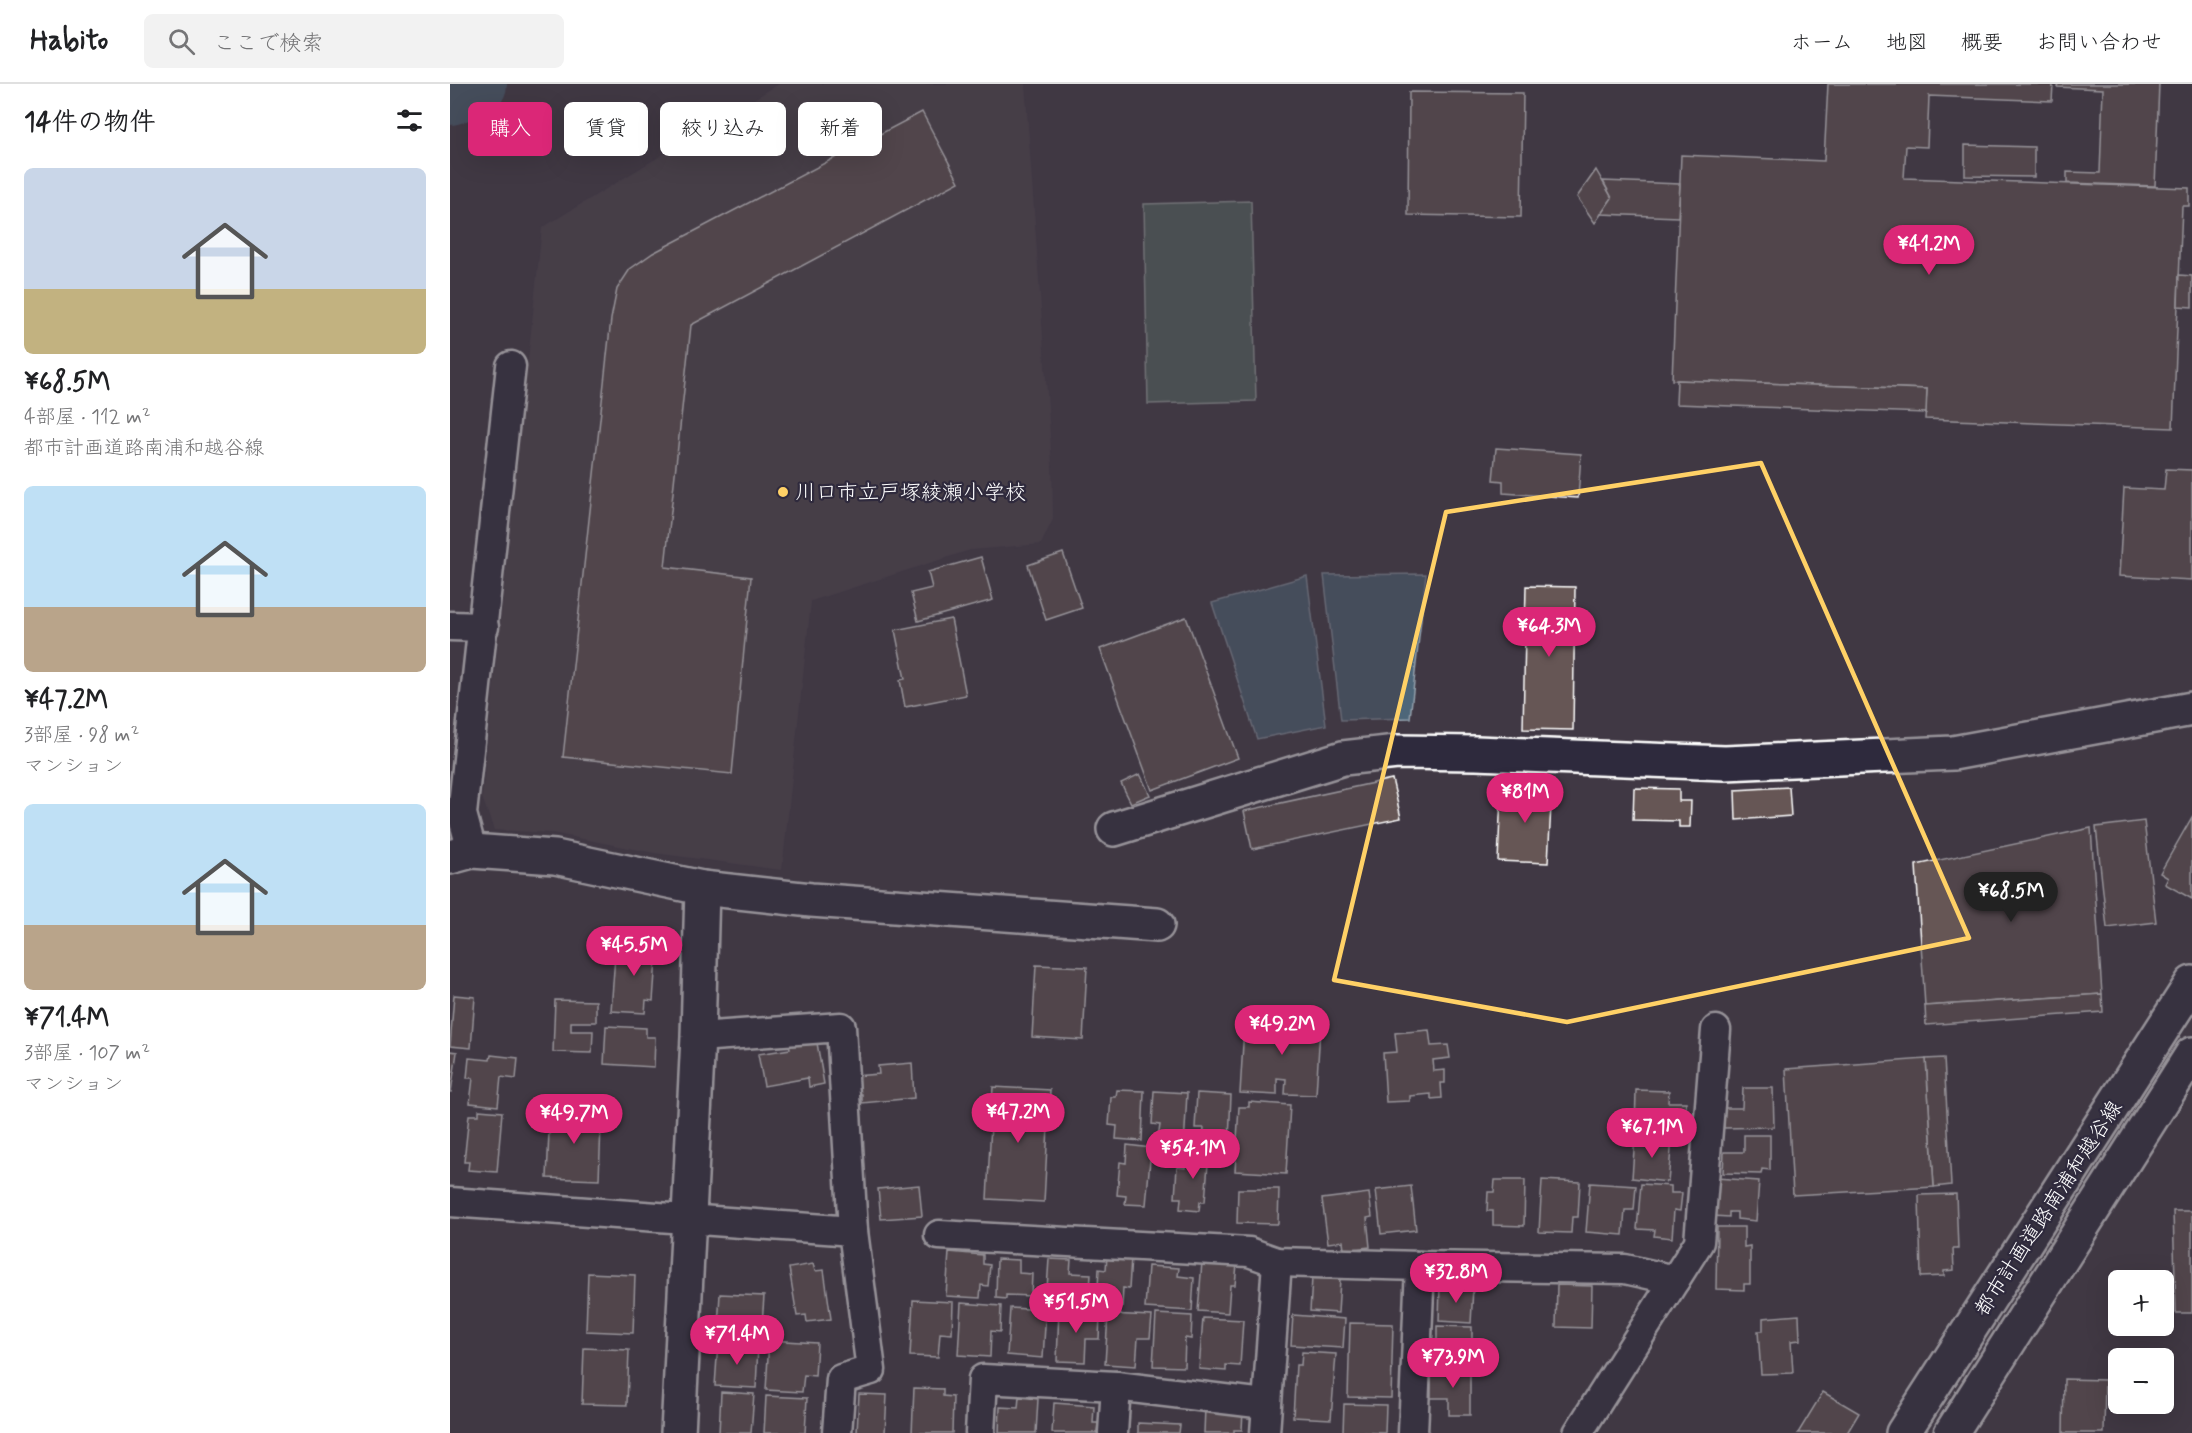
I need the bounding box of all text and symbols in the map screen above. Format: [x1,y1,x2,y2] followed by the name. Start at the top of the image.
[144,14,564,68] search box
[30,23,108,60] text: Habito
[165,25,198,58] icon: search
[1791,29,1853,57] text: ホーム
[1886,29,1928,57] text: 地図
[1961,29,2003,57] text: 概要
[2036,29,2162,57] text: お問い合わせ
[213,30,323,58] text: ここで検索
[468,102,552,156] chip: 購入
[564,102,648,156] chip: 賃貸
[660,102,786,156] chip: 絞り込み
[798,102,882,156] chip: 新着
[393,104,426,137] icon: filters
[24,106,155,140] text: 14件の物件
[171,207,279,315] icon: home
[1880,225,1978,276] pin: ¥41.2M
[1897,231,1961,258] text: ¥41.2M
[24,366,110,400] text: ¥68.5M
[24,404,151,431] text: 4部屋 · 112 m²
[24,435,264,462] text: 都市計画道路南浦和越谷線
[795,479,1026,507] place label: 川口市立戸塚綾瀬小学校
[776,485,790,499] marker: 川口市立戸塚綾瀬小学校
[171,525,279,633] icon: home
[1500,607,1598,658] pin: ¥64.3M
[1517,613,1581,640] text: ¥64.3M
[24,684,108,718] text: ¥47.2M
[24,722,139,749] text: 3部屋 · 98 m²
[24,753,123,780] text: マンション
[1489,773,1561,824] pin: ¥81M
[1501,779,1549,806] text: ¥81M
[171,843,279,951] icon: home
[1962,872,2060,923] pin: ¥68.5M
[1978,878,2044,905] text: ¥68.5M
[585,926,683,977] pin: ¥45.5M
[600,932,668,959] text: ¥45.5M
[24,1002,109,1036] text: ¥71.4M
[1233,1005,1331,1056] pin: ¥49.2M
[1249,1011,1315,1038] text: ¥49.2M
[24,1040,150,1067] text: 3部屋 · 107 m²
[24,1071,123,1098] text: マンション
[969,1093,1067,1144] pin: ¥47.2M
[525,1094,623,1145] pin: ¥49.7M
[1968,1095,2129,1322] street label: 都市計画道路南浦和越谷線
[986,1099,1050,1126] text: ¥47.2M
[540,1100,608,1127] text: ¥49.7M
[1603,1108,1701,1159] pin: ¥67.1M
[1621,1114,1683,1141] text: ¥67.1M
[1144,1129,1242,1180] pin: ¥54.1M
[1160,1135,1226,1162] text: ¥54.1M
[1407,1253,1505,1304] pin: ¥32.8M
[1424,1259,1488,1286] text: ¥32.8M
[2108,1270,2174,1414] map controls
[2108,1270,2174,1336] button: +
[1027,1283,1125,1334] pin: ¥51.5M
[1043,1289,1109,1316] text: ¥51.5M
[688,1315,786,1366] pin: ¥71.4M
[704,1321,770,1348] text: ¥71.4M
[1404,1338,1502,1389] pin: ¥73.9M
[1421,1344,1485,1371] text: ¥73.9M
[2108,1348,2174,1414] button: −

